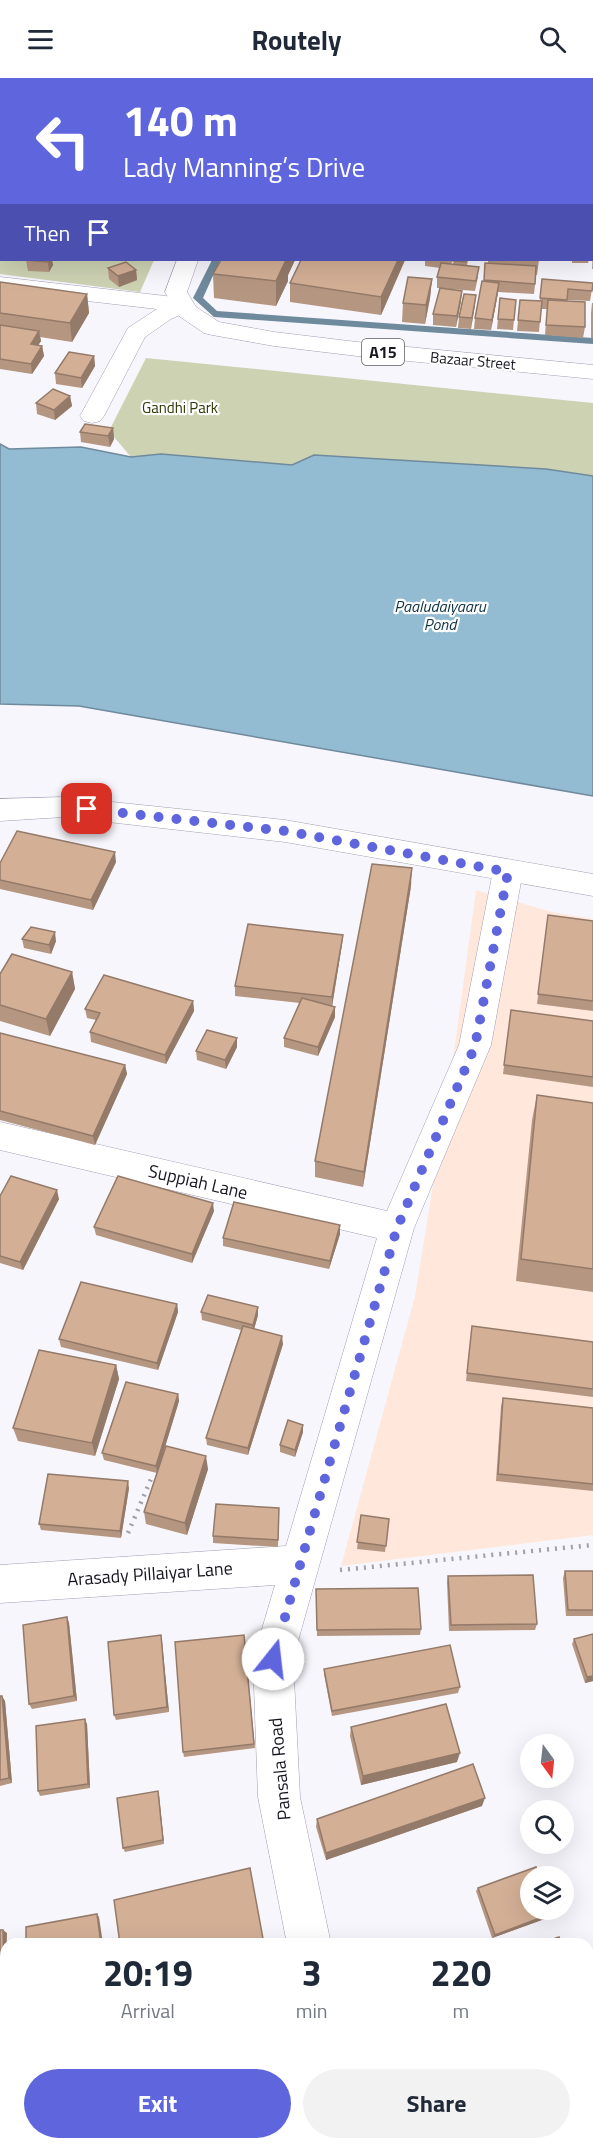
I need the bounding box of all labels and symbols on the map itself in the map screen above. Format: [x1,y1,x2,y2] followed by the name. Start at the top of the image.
[362,339,404,365] road number: A15
[429,345,517,376] street label: Bazaar Street
[142,396,218,419] park label: Gandhi Park
[394,594,487,636] water label: Paaludaiyaaru Pond
[61,783,112,834] pin
[146,1157,250,1206] street label: Suppiah Lane
[66,1554,233,1593] street label: Arasady Pillaiyar Lane
[241,1627,305,1691] position arrow
[262,1717,297,1821] street label: Pansala Road
[520,1734,574,1788] north arrow

